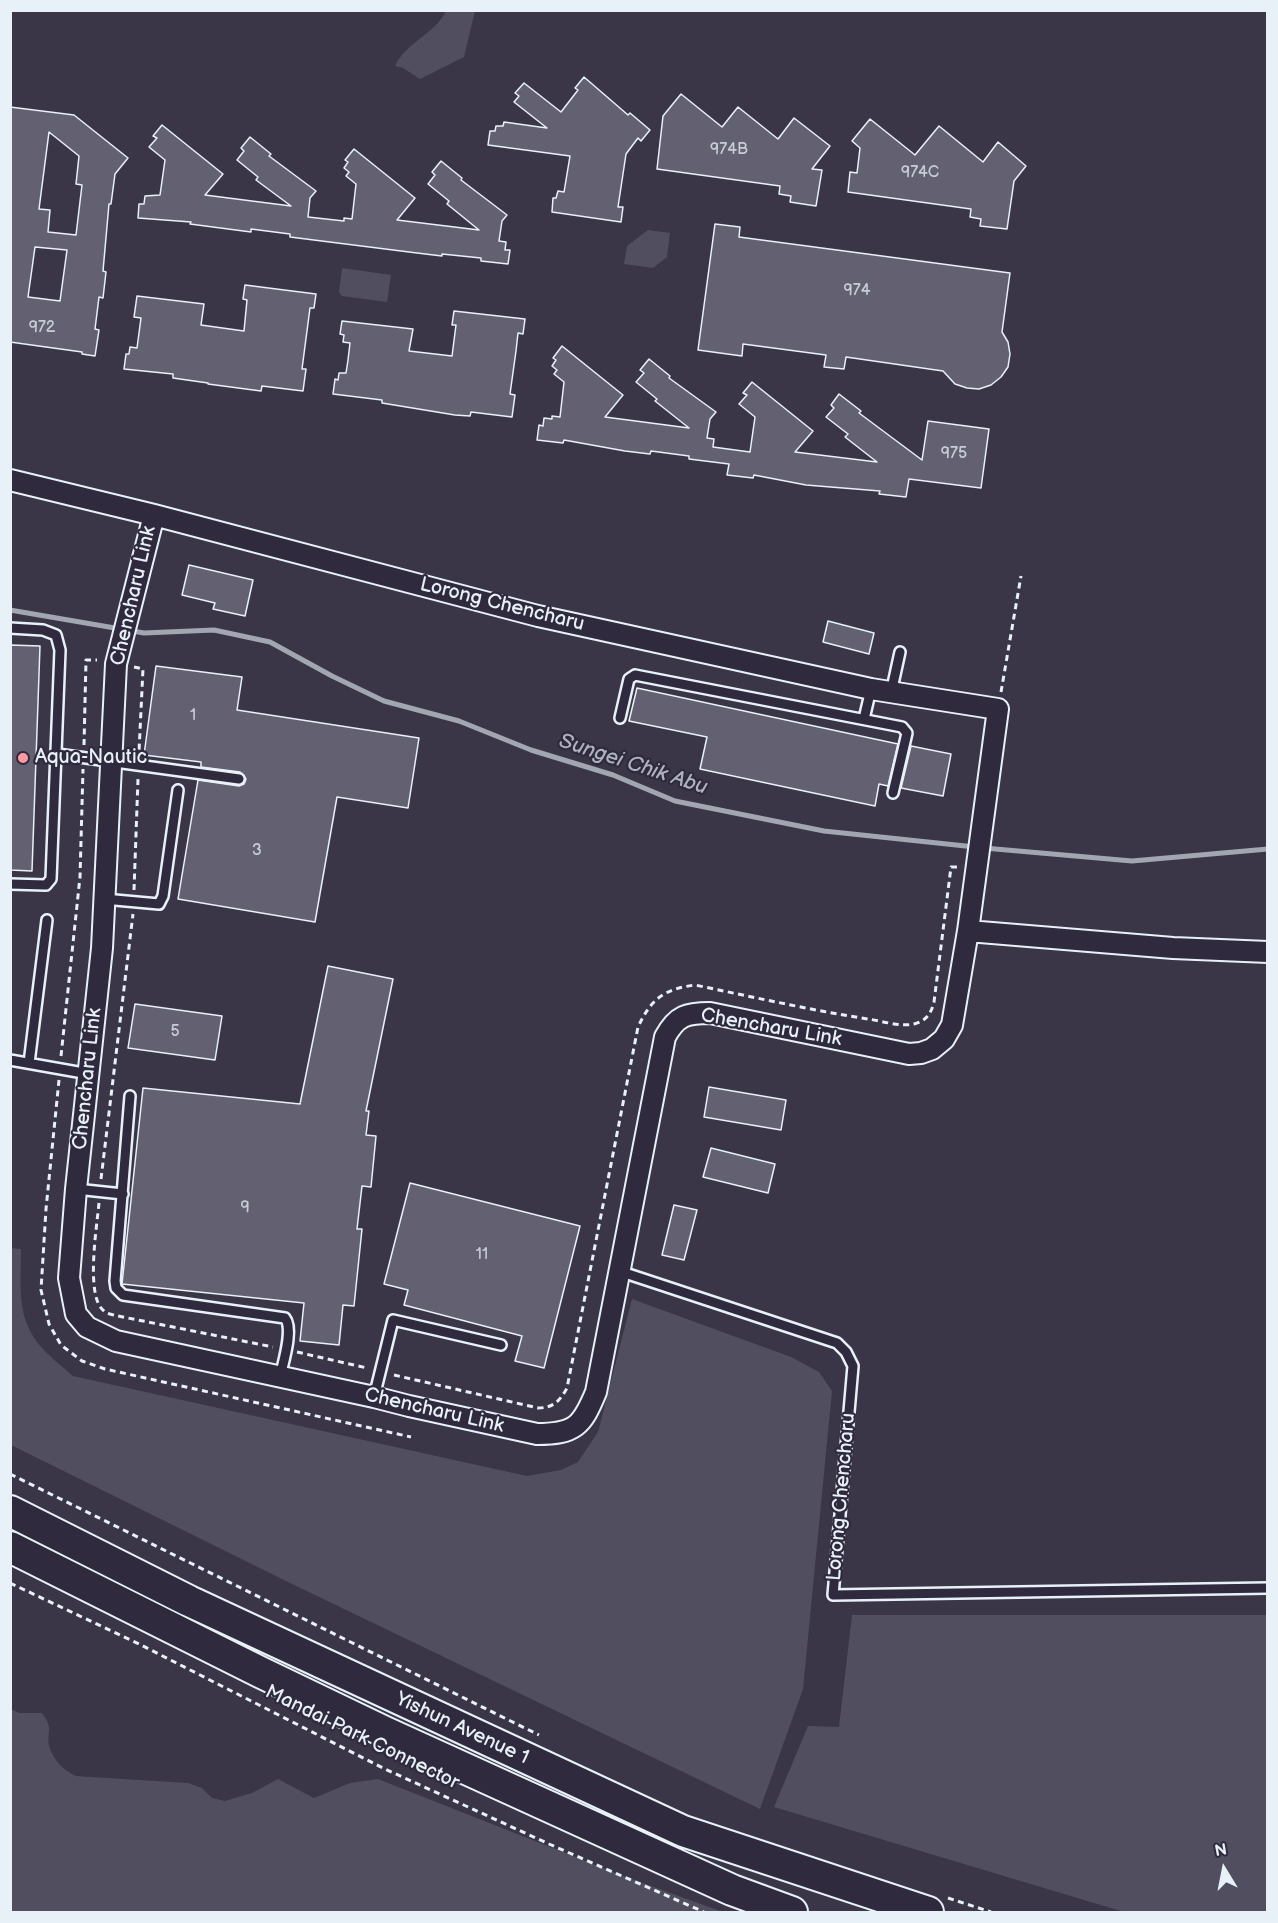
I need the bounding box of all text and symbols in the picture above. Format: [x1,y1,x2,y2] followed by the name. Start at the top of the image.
[710,140,748,160] house number: 974B
[901,163,939,183] house number: 974C
[844,281,870,301] house number: 974
[29,318,55,338] house number: 972
[941,444,967,464] house number: 975
[106,524,162,668] street label: Chencharu Link
[417,573,587,637] street label: Lorong Chencharu
[190,706,196,726] house number: 1
[556,729,710,801] water label: Sungei Chik Abu
[35,746,147,770] place label: Aqua-Nautic
[16,751,30,765] marker: Aqua-Nautic
[252,841,262,861] house number: 3
[699,1004,843,1052] street label: Chencharu Link
[69,1007,107,1151] street label: Chencharu Link
[170,1022,180,1042] house number: 5
[240,1198,250,1218] house number: 9
[476,1245,488,1265] house number: 11
[362,1383,506,1439] street label: Chencharu Link
[823,1412,861,1582] street label: Lorong Chencharu
[261,1681,463,1795] street label: Mandai Park Connector
[391,1688,533,1770] street label: Yishun Avenue 1
[1194,1839,1254,1899] north arrow
[1213,1840,1228,1861] text: N

